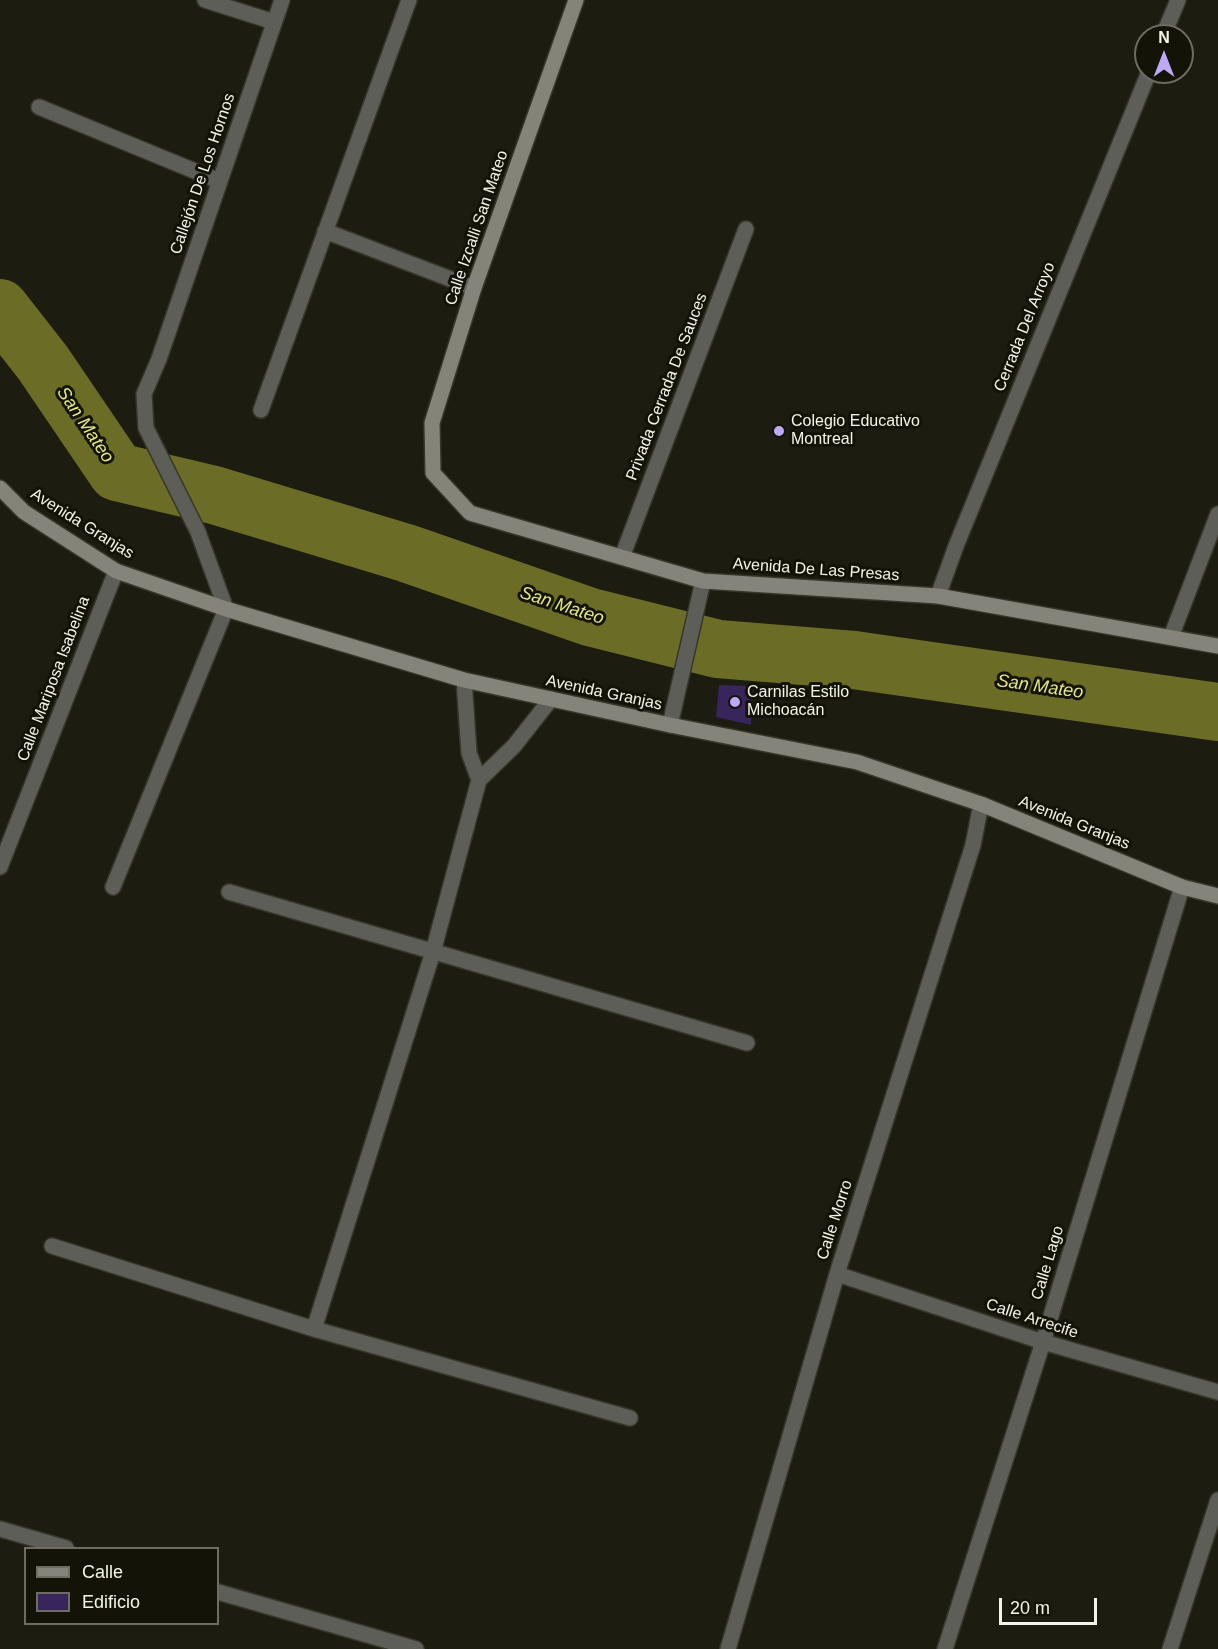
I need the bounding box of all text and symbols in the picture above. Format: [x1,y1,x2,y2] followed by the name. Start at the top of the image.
[1134,24,1194,84] north arrow
[1158,29,1170,46] text: N
[166,91,240,257] street label: Callejón De Los Hornos
[441,148,513,308] street label: Calle Izcalli San Mateo
[990,260,1060,394] street label: Cerrada Del Arroyo
[622,291,712,483] street label: Privada Cerrada De Sauces
[52,383,118,467] water label: San Mateo
[791,412,920,450] place label: Colegio Educativo Montreal
[772,424,786,438] marker: Colegio Educativo Montreal
[27,485,137,563] street label: Avenida Granjas
[732,555,900,585] street label: Avenida De Las Presas
[517,582,607,630] water label: San Mateo
[14,594,94,764] street label: Calle Mariposa Isabelina
[995,670,1085,704] water label: San Mateo
[544,671,664,715] street label: Avenida Granjas
[747,683,849,721] place label: Carnilas Estilo Michoacán
[728,695,742,709] marker: Carnilas Estilo Michoacán
[1016,792,1132,854] street label: Avenida Granjas
[813,1178,857,1262] street label: Calle Morro
[1028,1224,1068,1302] street label: Calle Lago
[983,1295,1081,1343] street label: Calle Arrecife
[24,1547,219,1625] legend
[82,1562,123,1582] text: Calle
[1002,1586,1100,1624] scale bar
[82,1592,140,1612] text: Edificio
[1010,1598,1050,1618] text: 20 m

